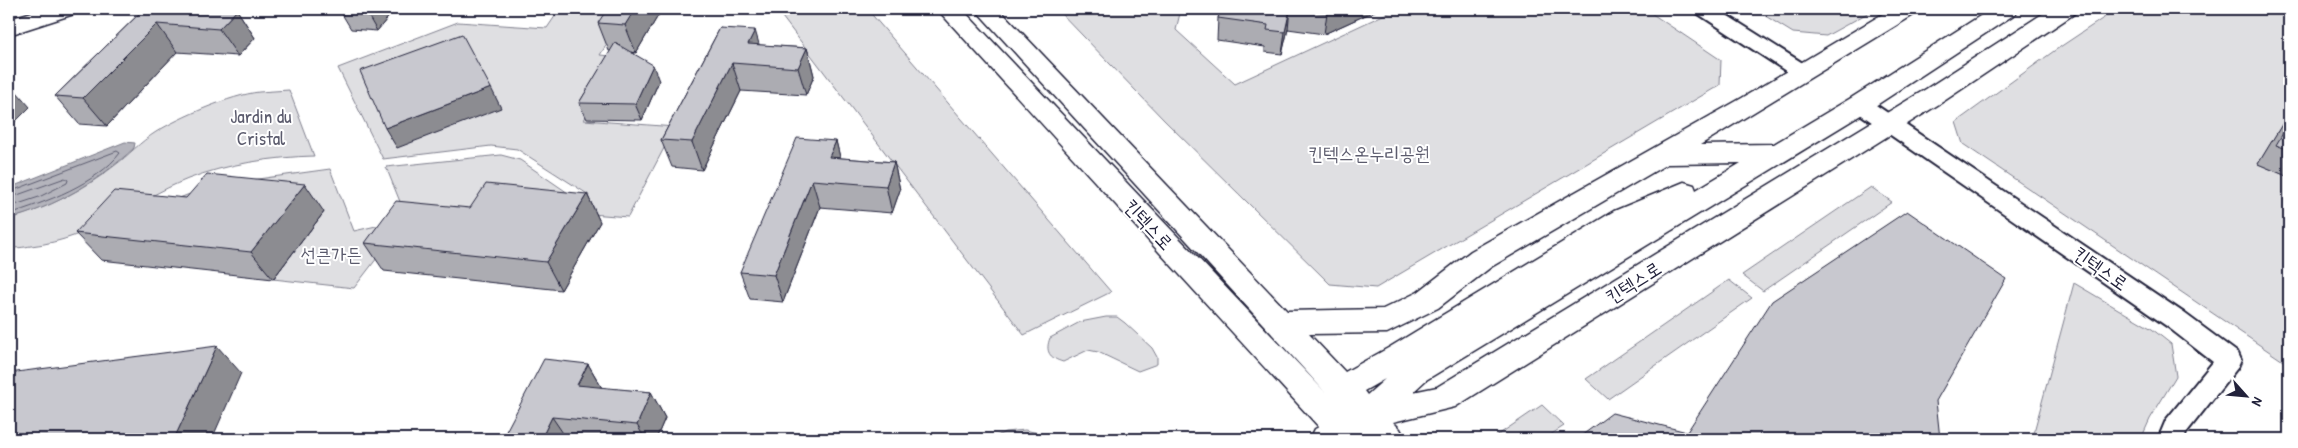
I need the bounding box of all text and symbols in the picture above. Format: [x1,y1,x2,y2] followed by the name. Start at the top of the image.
[230,103,292,151] park label: Jardin du Cristal
[1308,140,1430,166] park label: 킨텍스온누리공원
[1119,193,1179,255] street label: 킨텍스로
[2068,240,2134,296] street label: 킨텍스로
[300,241,362,267] park label: 선큰가든
[1600,255,1666,309] street label: 킨텍스로
[2220,370,2270,420] north arrow
[2248,394,2268,410] text: N

